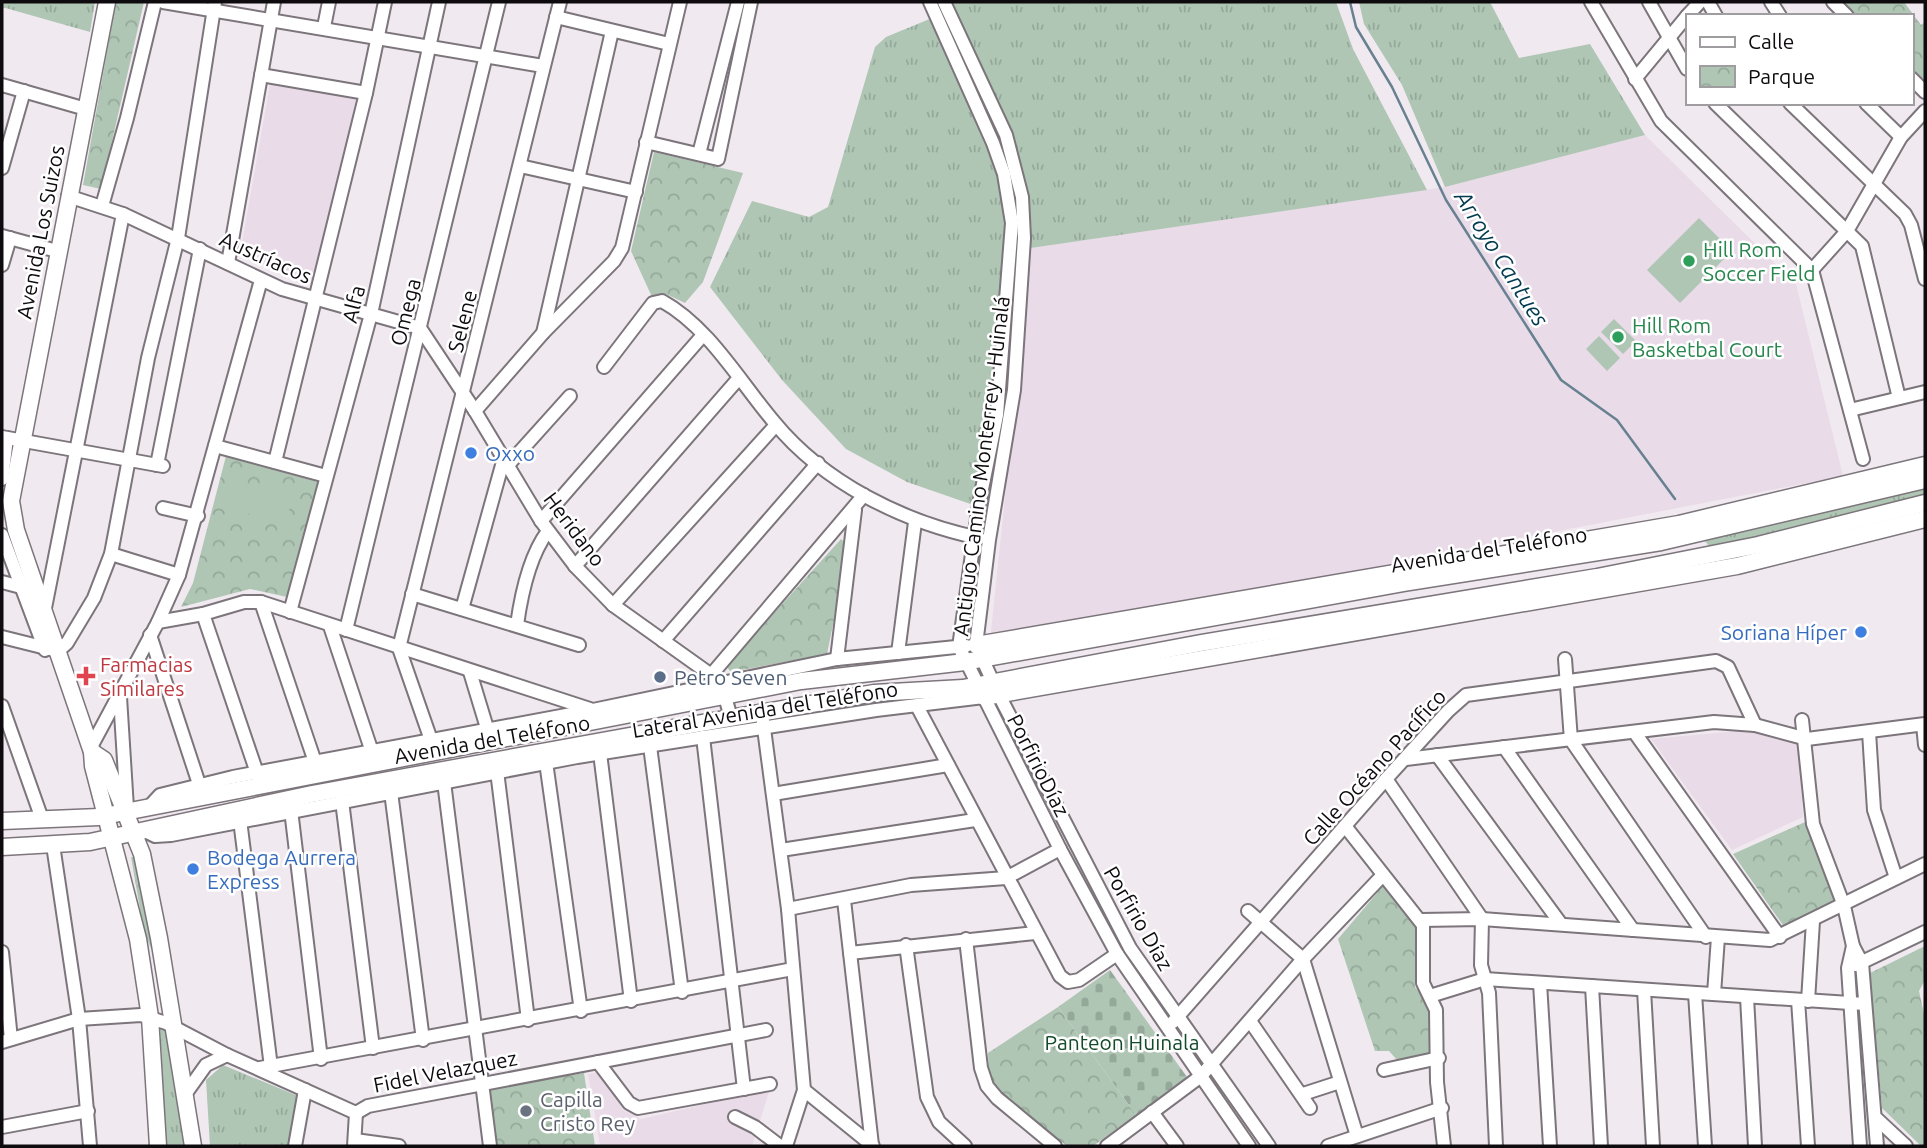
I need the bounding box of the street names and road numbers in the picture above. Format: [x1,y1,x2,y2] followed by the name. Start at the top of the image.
[11,143,69,321] street label: Avenida Los Suizos
[216,226,316,288] street label: Austríacos
[385,276,425,348] street label: Omega
[337,283,369,325] street label: Alfa
[443,287,481,355] street label: Selene
[948,294,1014,638] street label: Antiguo Camino Monterrey - Huinalá
[539,487,611,571] street label: Heridano
[1389,522,1589,576] street label: Avenida del Teléfono
[630,676,900,742] street label: Lateral Avenida del Teléfono
[1298,684,1450,850] street label: Calle Océano Pacífico
[392,710,592,768] street label: Avenida del Teléfono
[1003,710,1075,820] street label: PorfirioDíaz
[1100,862,1178,974] street label: Porfirio Díaz
[371,1045,519,1097] street label: Fidel Velazquez

